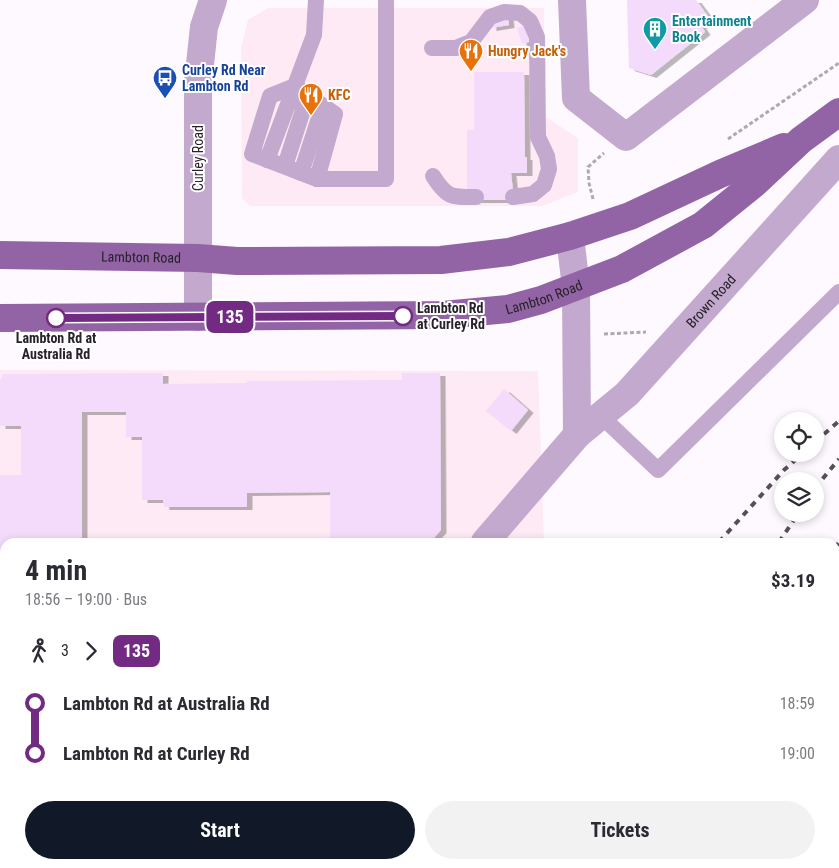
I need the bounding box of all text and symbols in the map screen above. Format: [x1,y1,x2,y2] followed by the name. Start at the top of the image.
[672,13,751,45] place label: Entertainment Book
[642,16,668,50] building icon: Entertainment Book
[458,38,484,72] restaurant icon: Hungry Jack's
[488,43,566,59] place label: Hungry Jack's
[182,62,266,94] place label: Curley Rd Near Lambton Rd
[152,65,178,99] bus stop icon: Curley Rd Near Lambton Rd
[298,82,324,116] restaurant icon: KFC
[328,87,350,103] place label: KFC
[190,125,206,191] street label: Curley Road
[101,249,181,266] street label: Lambton Road
[683,271,739,331] street label: Brown Road
[504,277,585,317] street label: Lambton Road
[417,300,485,332] place label: Lambton Rd at Curley Rd
[201,301,259,333] line badge: 135
[216,306,244,327] text: 135
[393,306,413,326] marker: Lambton Rd at Curley Rd
[46,308,66,328] marker: Lambton Rd at Australia Rd
[16,330,96,362] place label: Lambton Rd at Australia Rd
[774,412,824,522] map controls
[774,412,824,462] button: locate
[774,472,824,522] button: layers
[25,554,87,587] text: 4 min
[771,569,815,592] text: $3.19
[25,590,147,609] text: 18:56 – 19:00 · Bus
[25,637,53,665] icon: walk
[77,637,105,665] icon: forward
[123,640,150,661] text: 135
[61,641,69,660] text: 3
[63,692,270,715] text: Lambton Rd at Australia Rd
[780,694,815,713] text: 18:59
[63,742,250,765] text: Lambton Rd at Curley Rd
[780,744,815,763] text: 19:00
[25,801,415,859] button: Start
[425,801,815,859] button: Tickets

